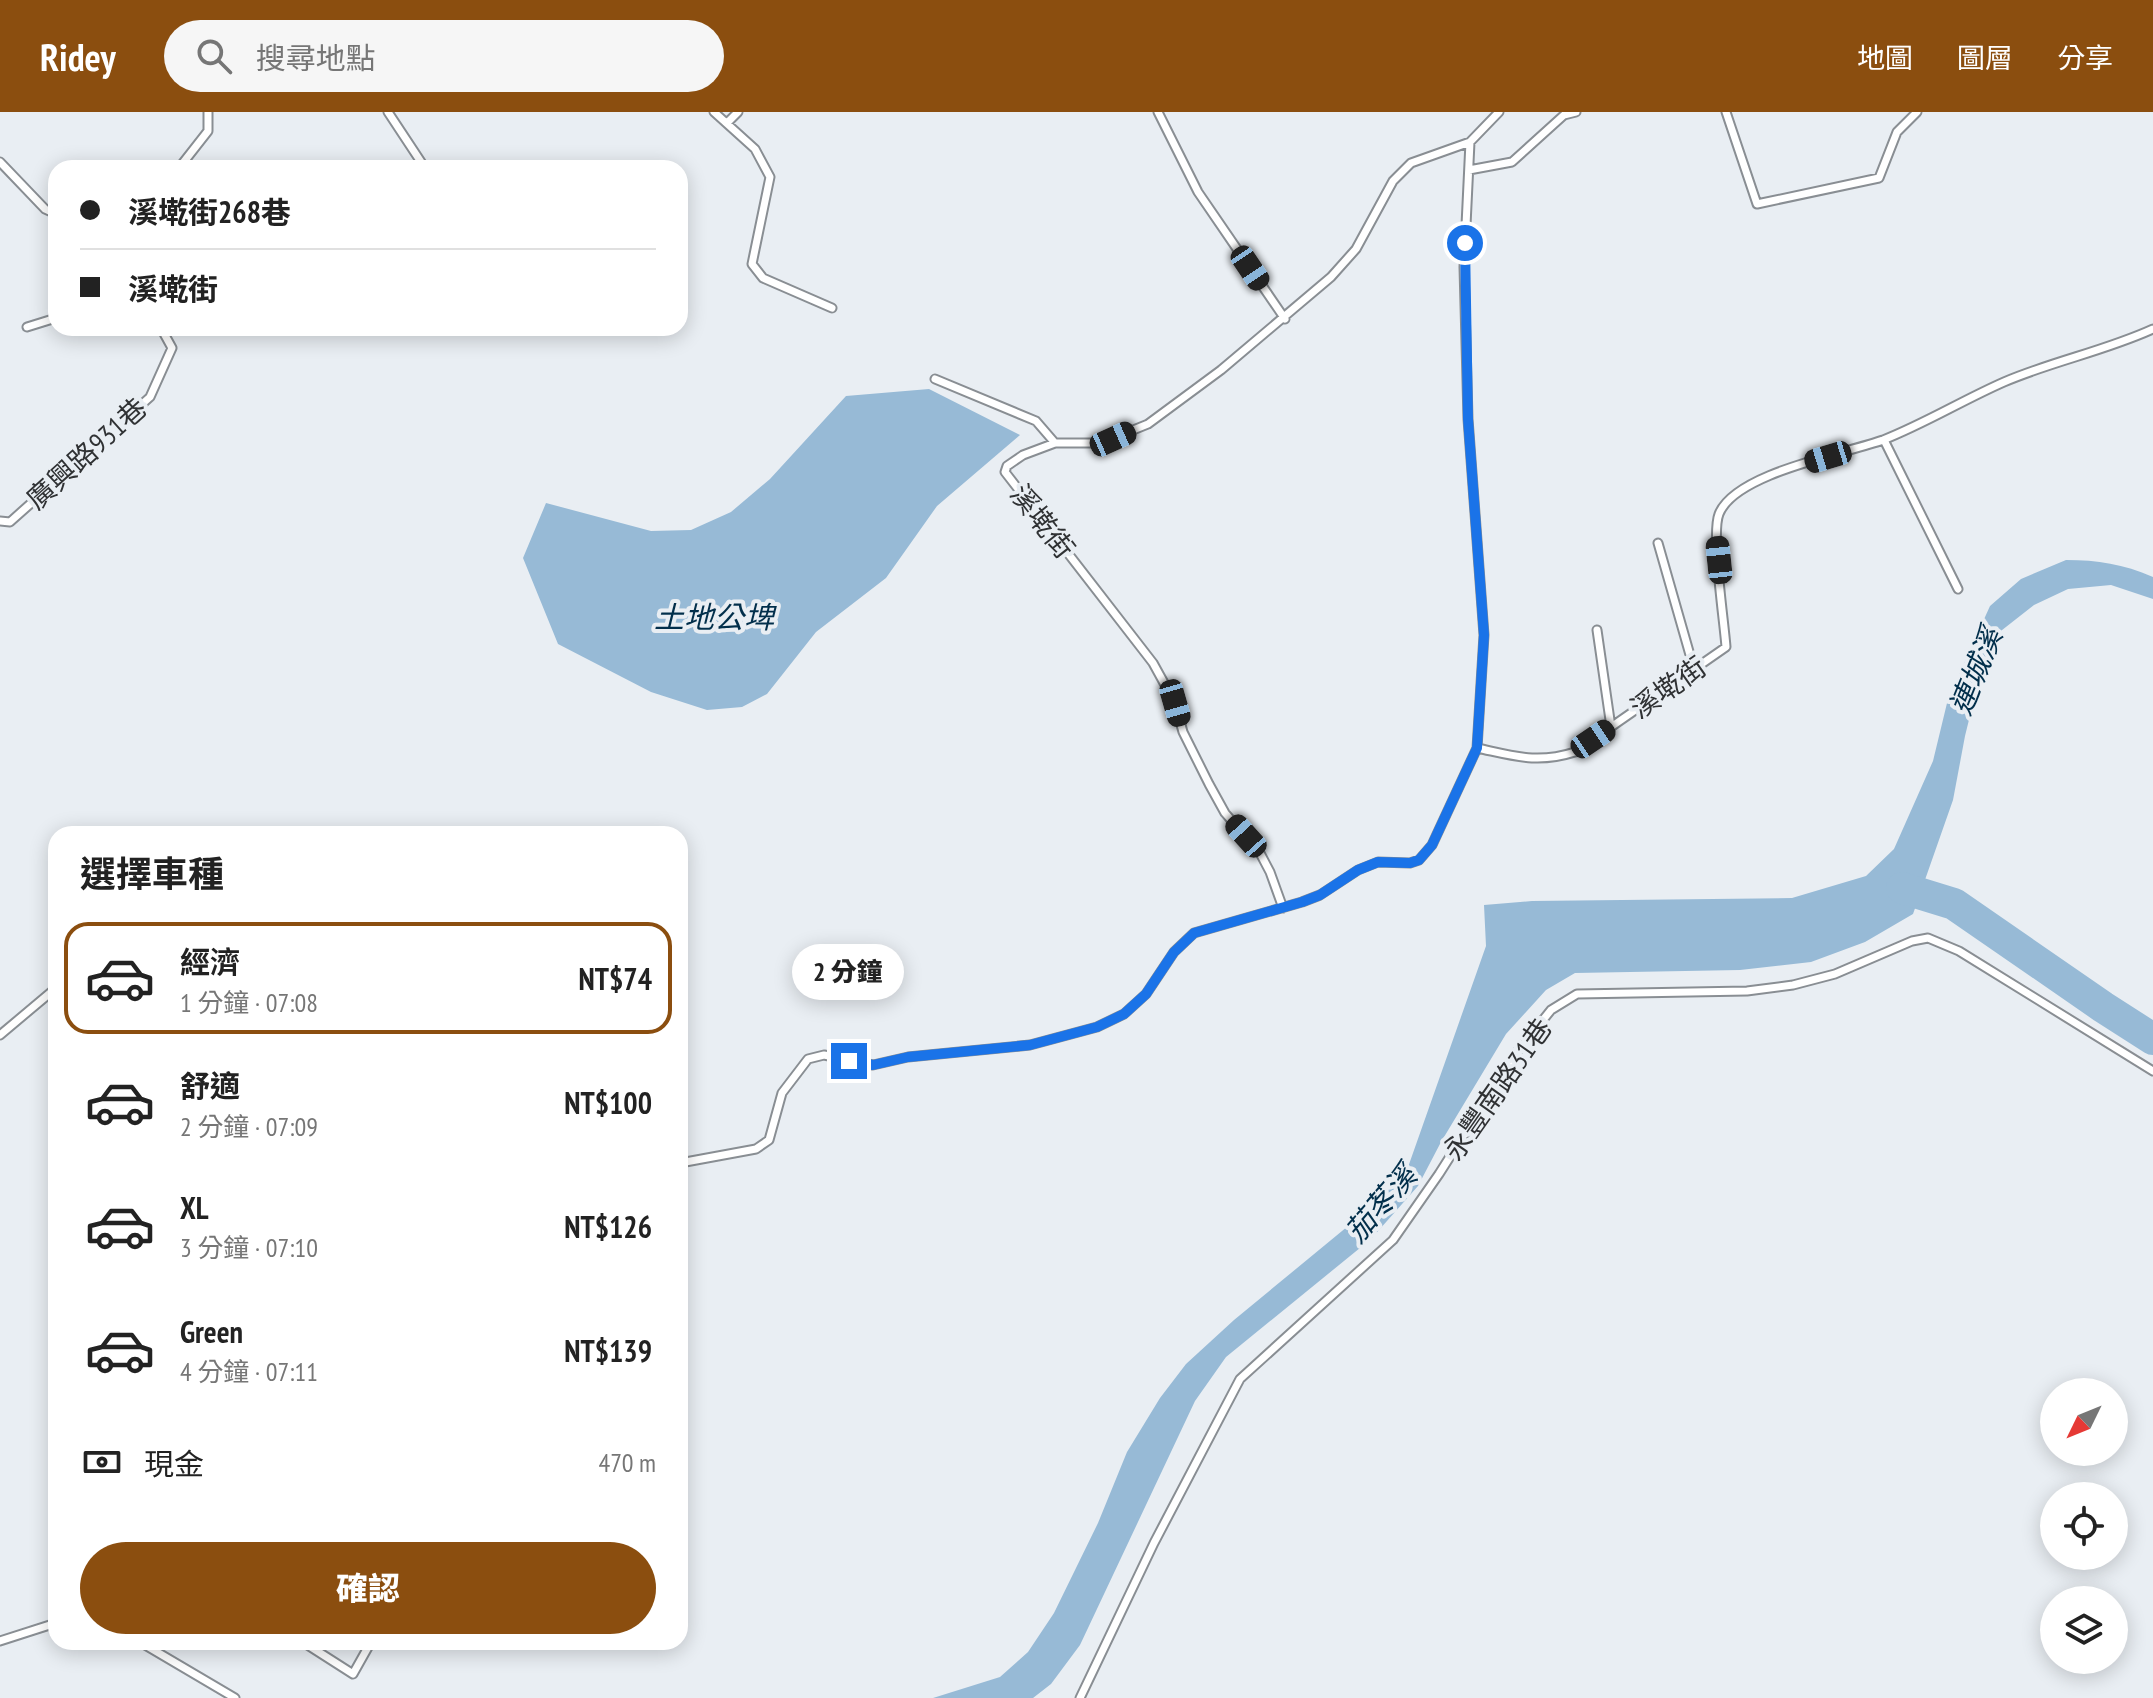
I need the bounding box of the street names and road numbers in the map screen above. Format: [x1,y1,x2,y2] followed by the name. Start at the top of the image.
[18,389,154,517] street label: 廣興路931巷
[1003,477,1083,565] street label: 溪墘街
[1623,648,1713,726] street label: 溪墘街
[1434,1011,1560,1167] street label: 永豐南路31巷

